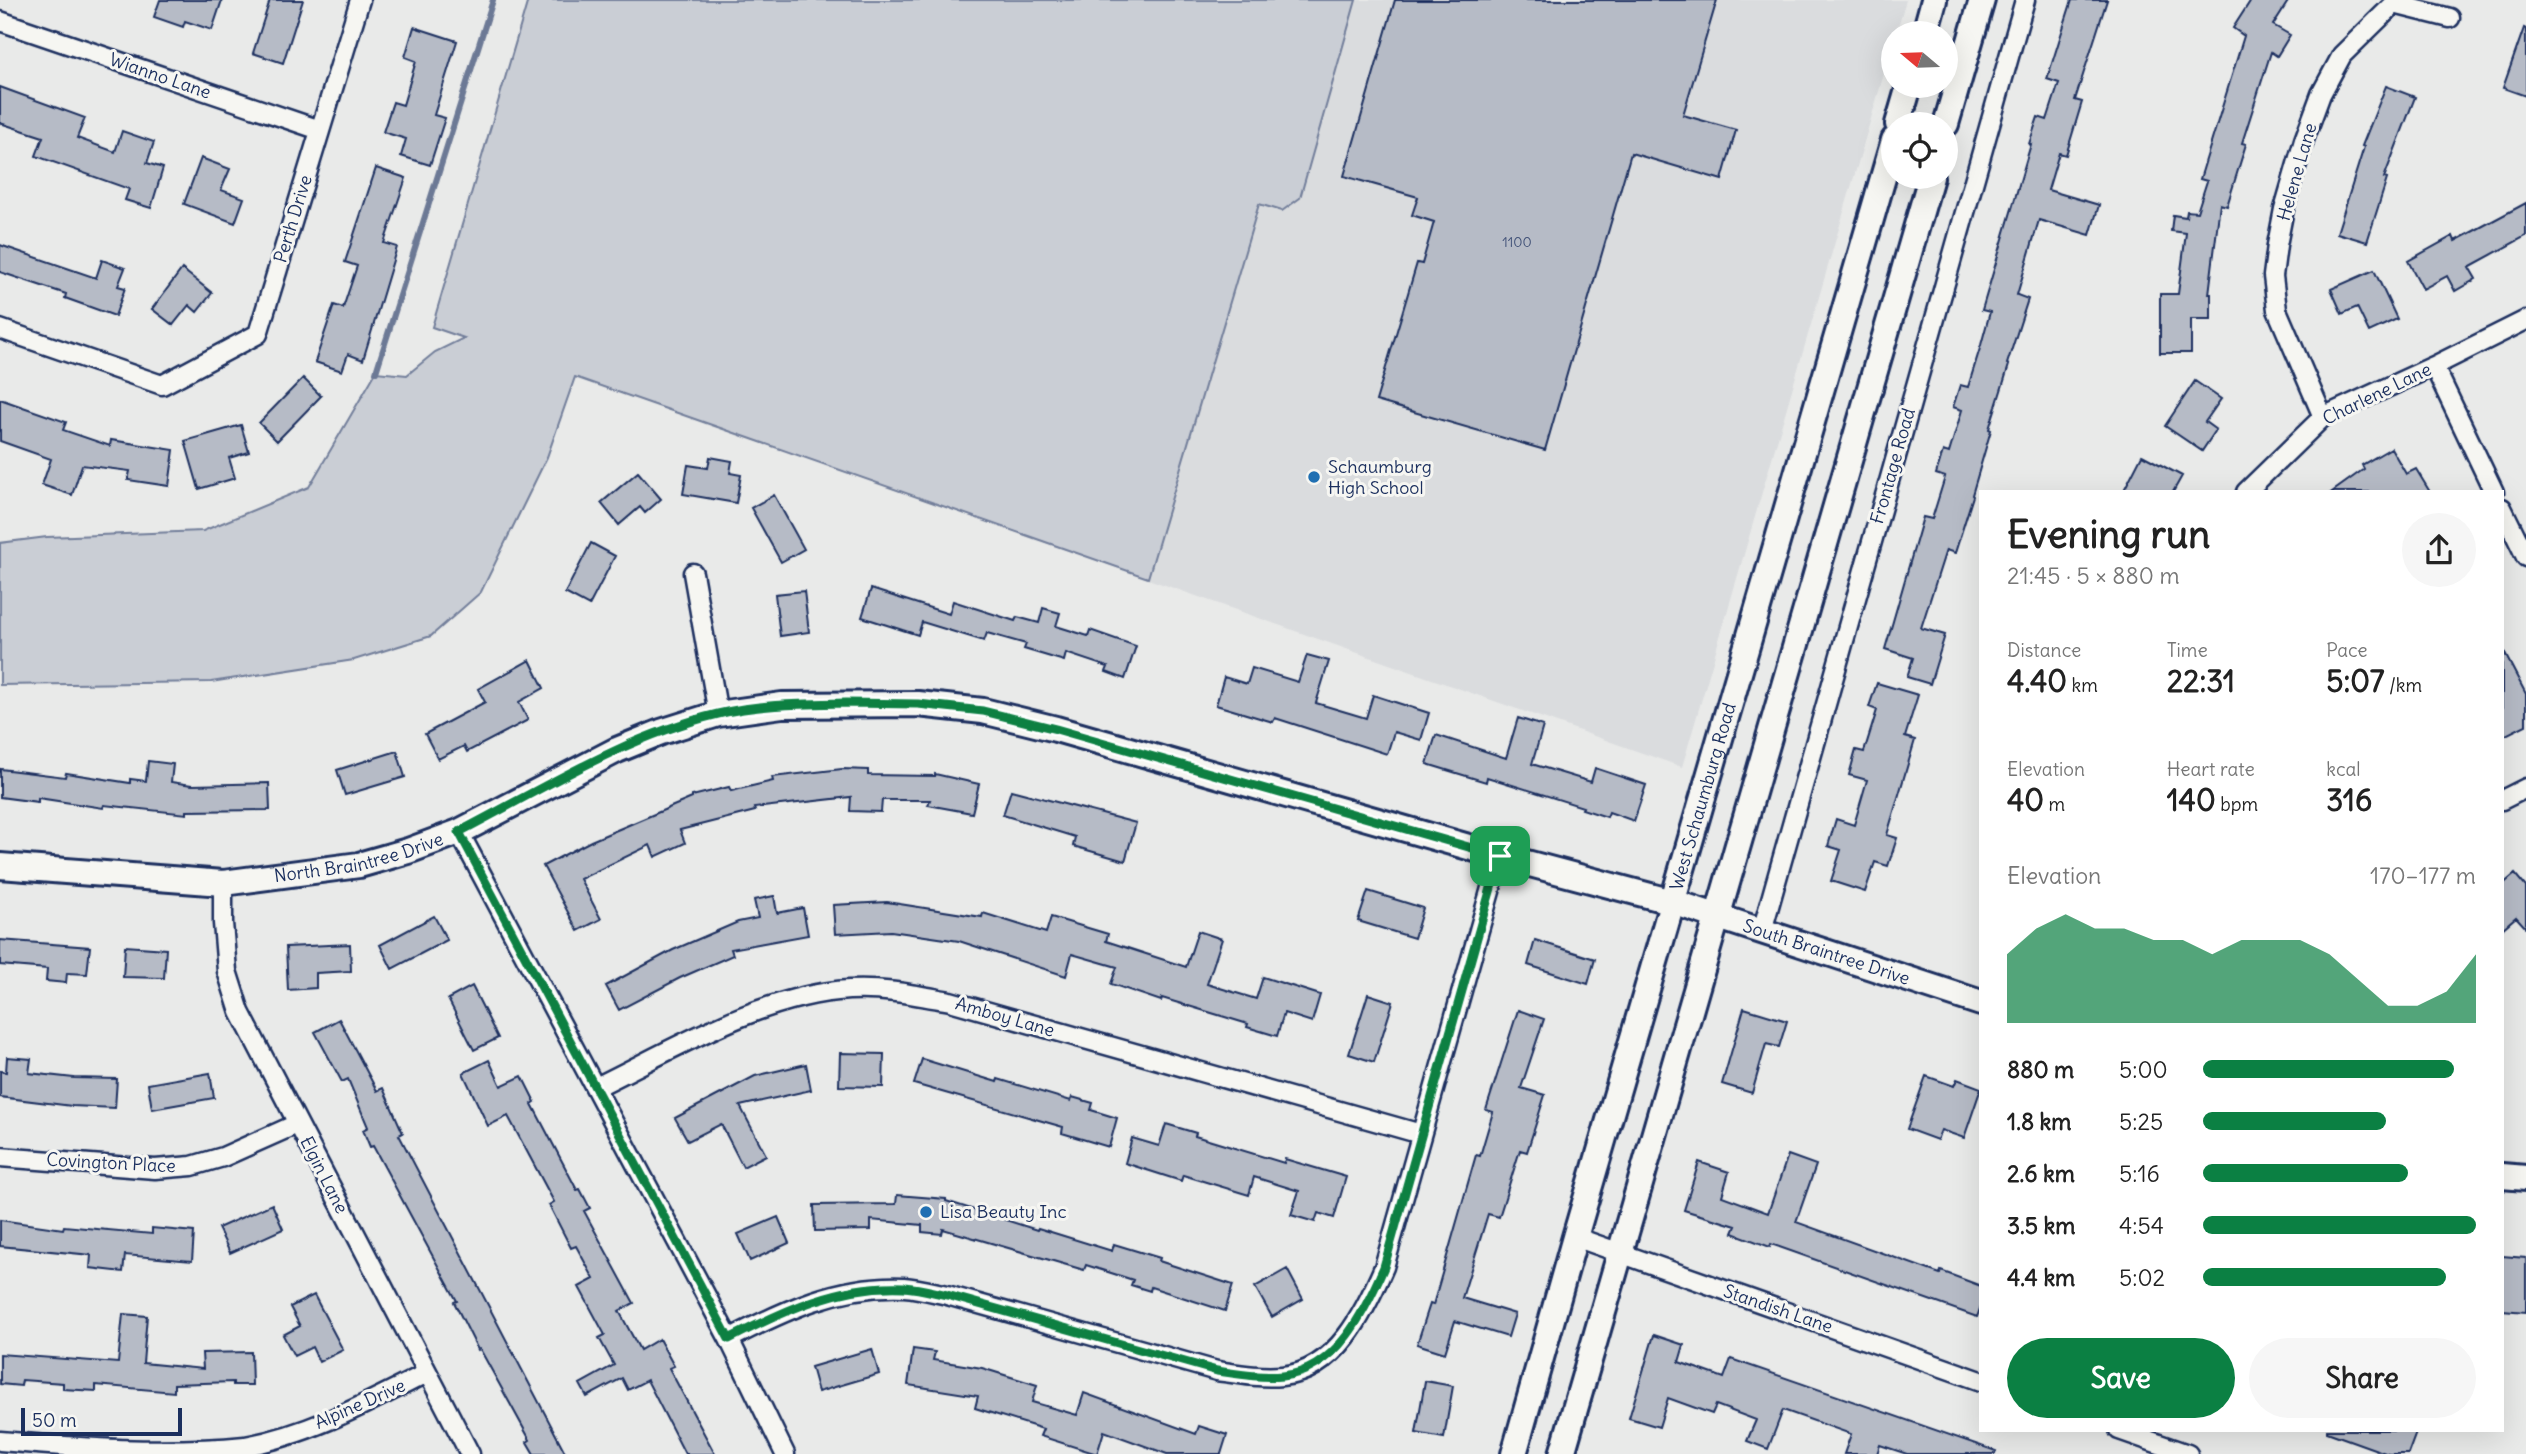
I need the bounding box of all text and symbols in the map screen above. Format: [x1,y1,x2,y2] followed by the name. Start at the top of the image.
[1881,21,1958,98] north arrow
[1881,21,1958,189] map controls
[106,47,214,104] street label: Wianno Lane
[1881,112,1958,189] button: locate
[2272,120,2321,223] street label: Helene Lane
[268,172,317,265] street label: Perth Drive
[1502,233,1532,251] house number: 1100
[2319,357,2435,430] street label: Charlene Lane
[1865,405,1920,526] street label: Frontage Road
[1328,455,1432,499] place label: Schaumburg High School
[1306,469,1322,485] marker: Schaumburg High School
[2007,511,2210,558] text: Evening run
[2402,513,2476,587] button: share
[2007,561,2180,590] text: 21:45 · 5 × 880 m
[2007,638,2081,662] text: Distance
[2167,638,2208,662] text: Time
[2326,638,2368,662] text: Pace
[2007,662,2067,700] text: 4.40
[2167,662,2235,700] text: 22:31
[2326,662,2384,700] text: 5:07
[2067,673,2098,697] text: km
[2384,673,2422,697] text: /km
[1664,700,1741,893] street label: West Schaumburg Road
[2007,757,2085,781] text: Elevation
[2167,757,2255,781] text: Heart rate
[2326,757,2361,781] text: kcal
[2007,781,2044,819] text: 40
[2167,781,2216,819] text: 140
[2326,781,2372,819] text: 316
[2044,792,2065,816] text: m
[2216,792,2258,816] text: bpm
[1470,826,1530,886] pin
[273,827,446,887] street label: North Braintree Drive
[1481,837,1519,875] icon: arrive
[2007,861,2101,890] text: Elevation
[2370,861,2476,890] text: 170–177 m
[1740,914,1913,990] street label: South Braintree Drive
[953,991,1057,1042] street label: Amboy Lane
[2007,1055,2074,1084] text: 880 m
[2119,1055,2168,1084] text: 5:00
[2007,1107,2072,1136] text: 1.8 km
[2119,1107,2163,1136] text: 5:25
[295,1132,354,1217] street label: Elgin Lane
[46,1148,176,1177] street label: Covington Place
[2007,1159,2075,1188] text: 2.6 km
[2119,1159,2160,1188] text: 5:16
[940,1200,1067,1223] place label: Lisa Beauty Inc
[918,1204,934,1220] marker: Lisa Beauty Inc
[2007,1211,2075,1240] text: 3.5 km
[2119,1211,2164,1240] text: 4:54
[2007,1263,2075,1292] text: 4.4 km
[2119,1263,2165,1292] text: 5:02
[1721,1279,1836,1338] street label: Standish Lane
[2007,1338,2235,1418] button: Save
[2249,1338,2476,1418] button: Share
[311,1373,409,1434] street label: Alpine Drive
[21,1405,182,1437] scale bar
[32,1408,77,1432] text: 50 m

